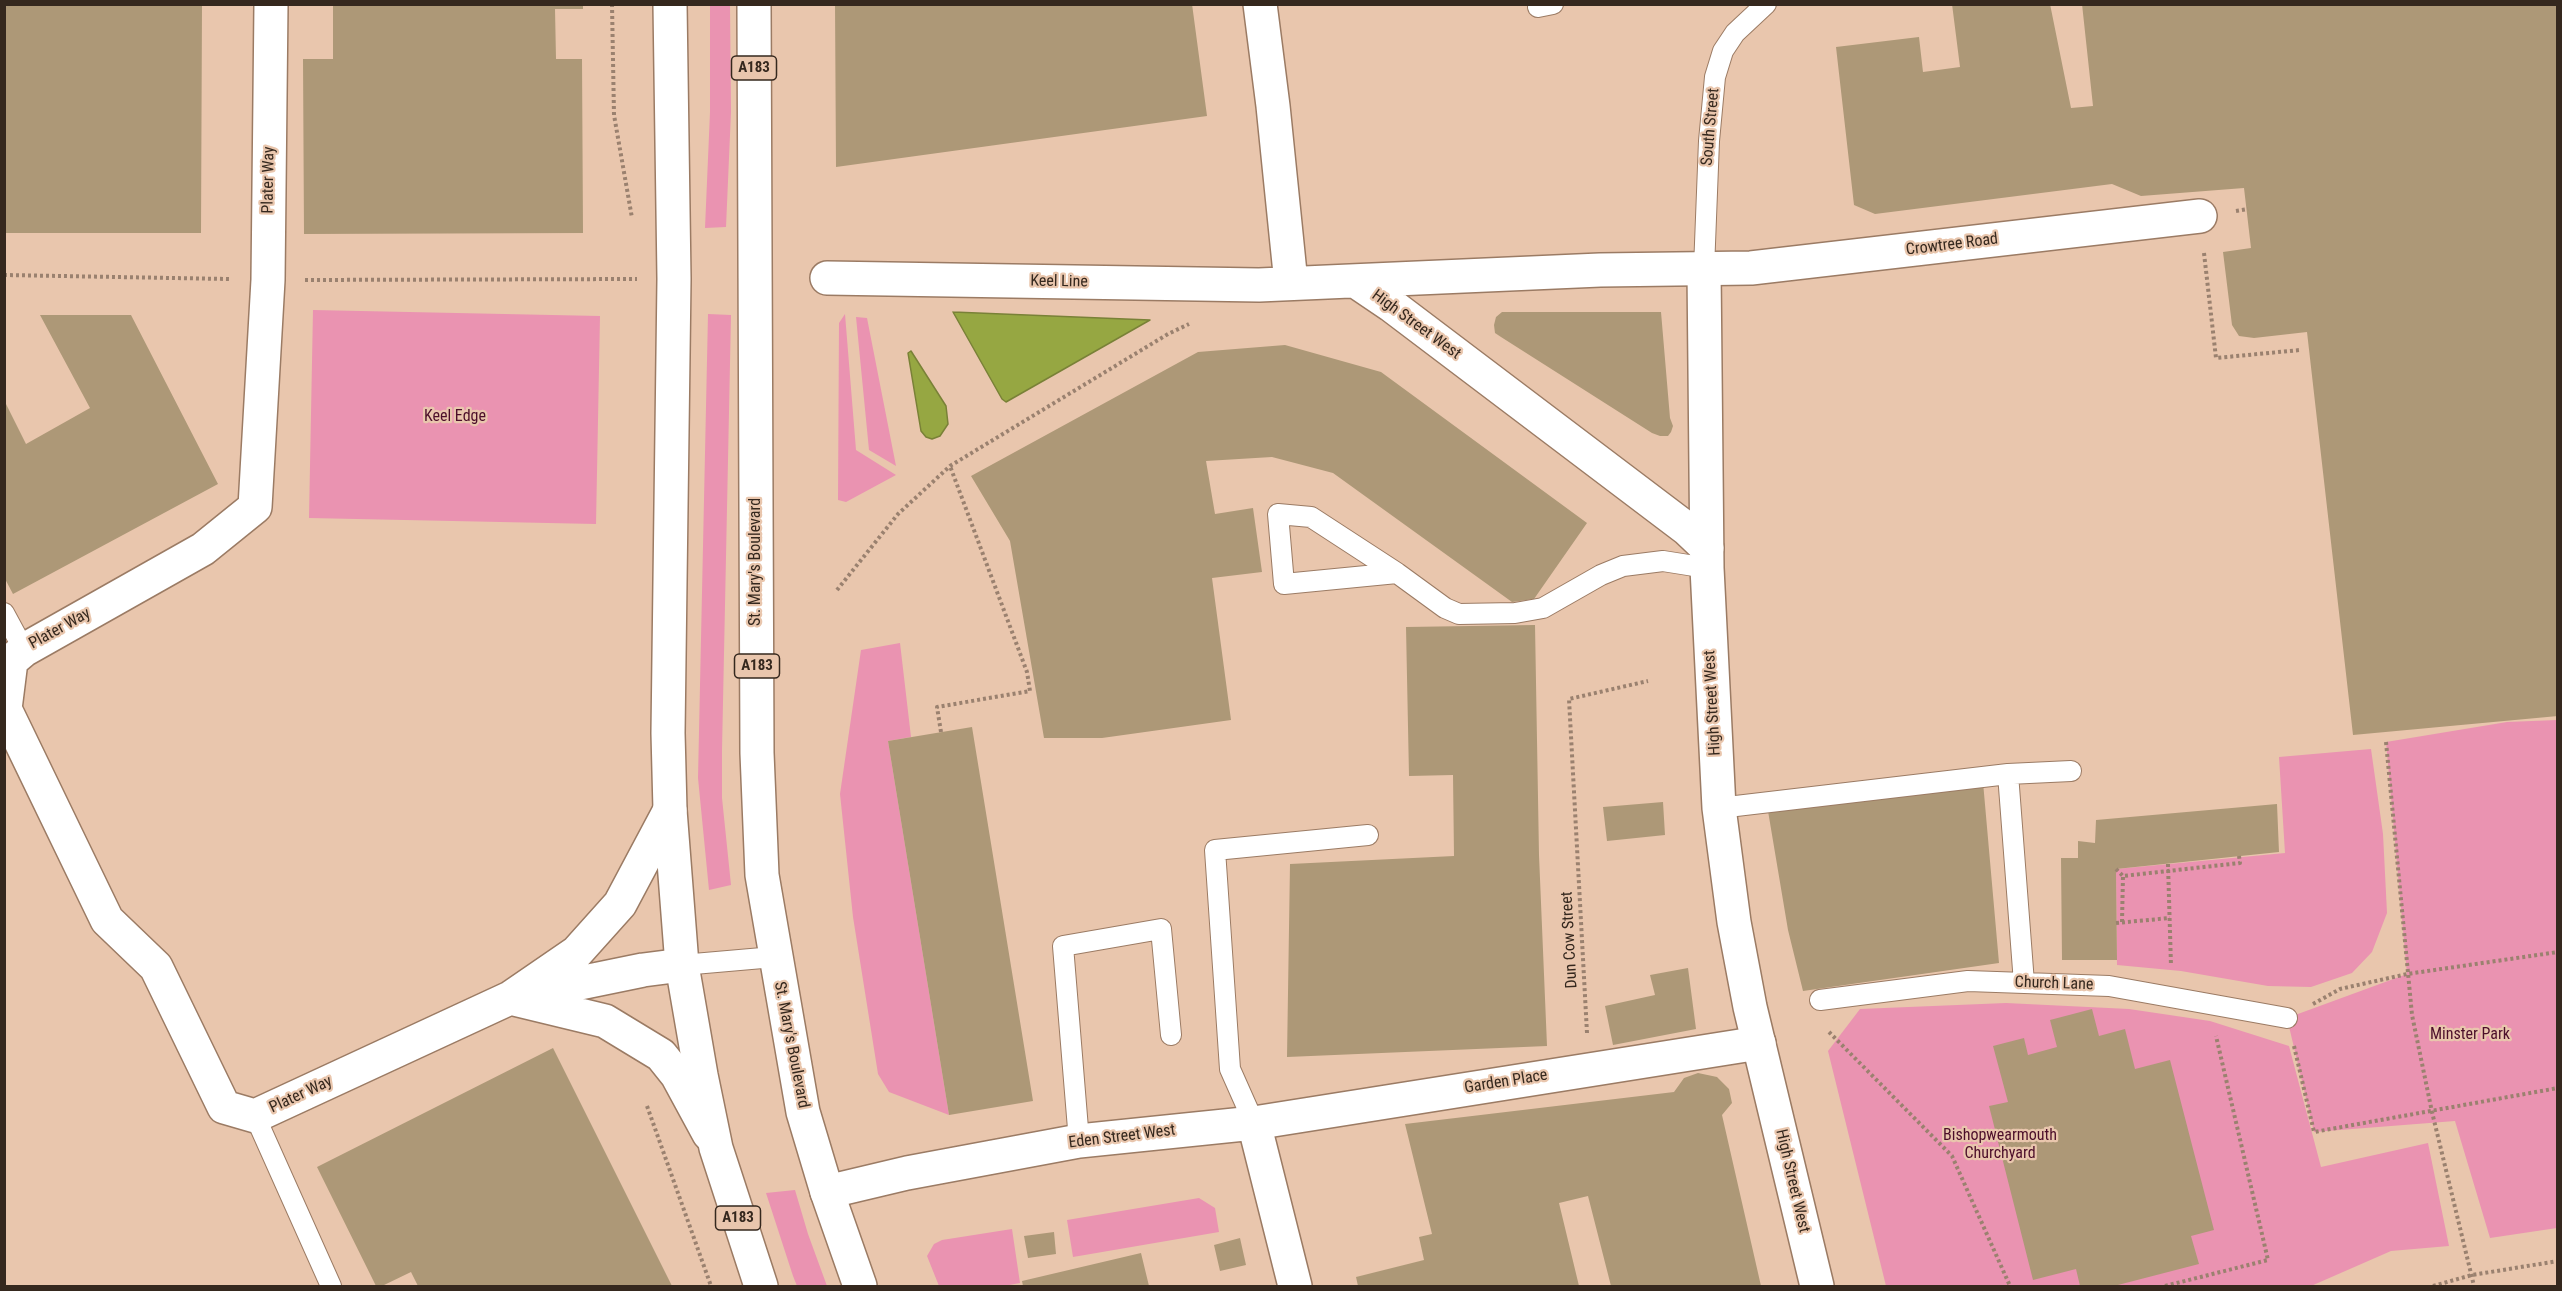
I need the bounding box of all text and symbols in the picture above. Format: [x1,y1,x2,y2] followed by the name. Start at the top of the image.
[732,56,777,80] road number: A183
[1698,87,1724,167] street label: South Street
[259,146,279,214] street label: Plater Way
[1905,230,1999,260] street label: Crowtree Road
[1030,272,1088,292] street label: Keel Line
[1368,286,1464,364] street label: High Street West
[424,407,486,427] park label: Keel Edge
[746,498,766,626] street label: St. Mary's Boulevard
[26,604,94,654] street label: Plater Way
[1701,650,1725,756] street label: High Street West
[734,654,780,678] road number: A183
[1558,891,1582,989] street label: Dun Cow Street
[2014,973,2094,995] street label: Church Lane
[769,980,813,1110] street label: St. Mary's Boulevard
[2430,1025,2510,1045] park label: Minster Park
[1463,1066,1549,1098] street label: Garden Place
[267,1072,335,1118] street label: Plater Way
[1068,1121,1176,1153] street label: Eden Street West
[1943,1126,2057,1164] park label: Bishopwearmouth Churchyard
[1771,1127,1813,1235] street label: High Street West
[716,1206,760,1230] road number: A183

